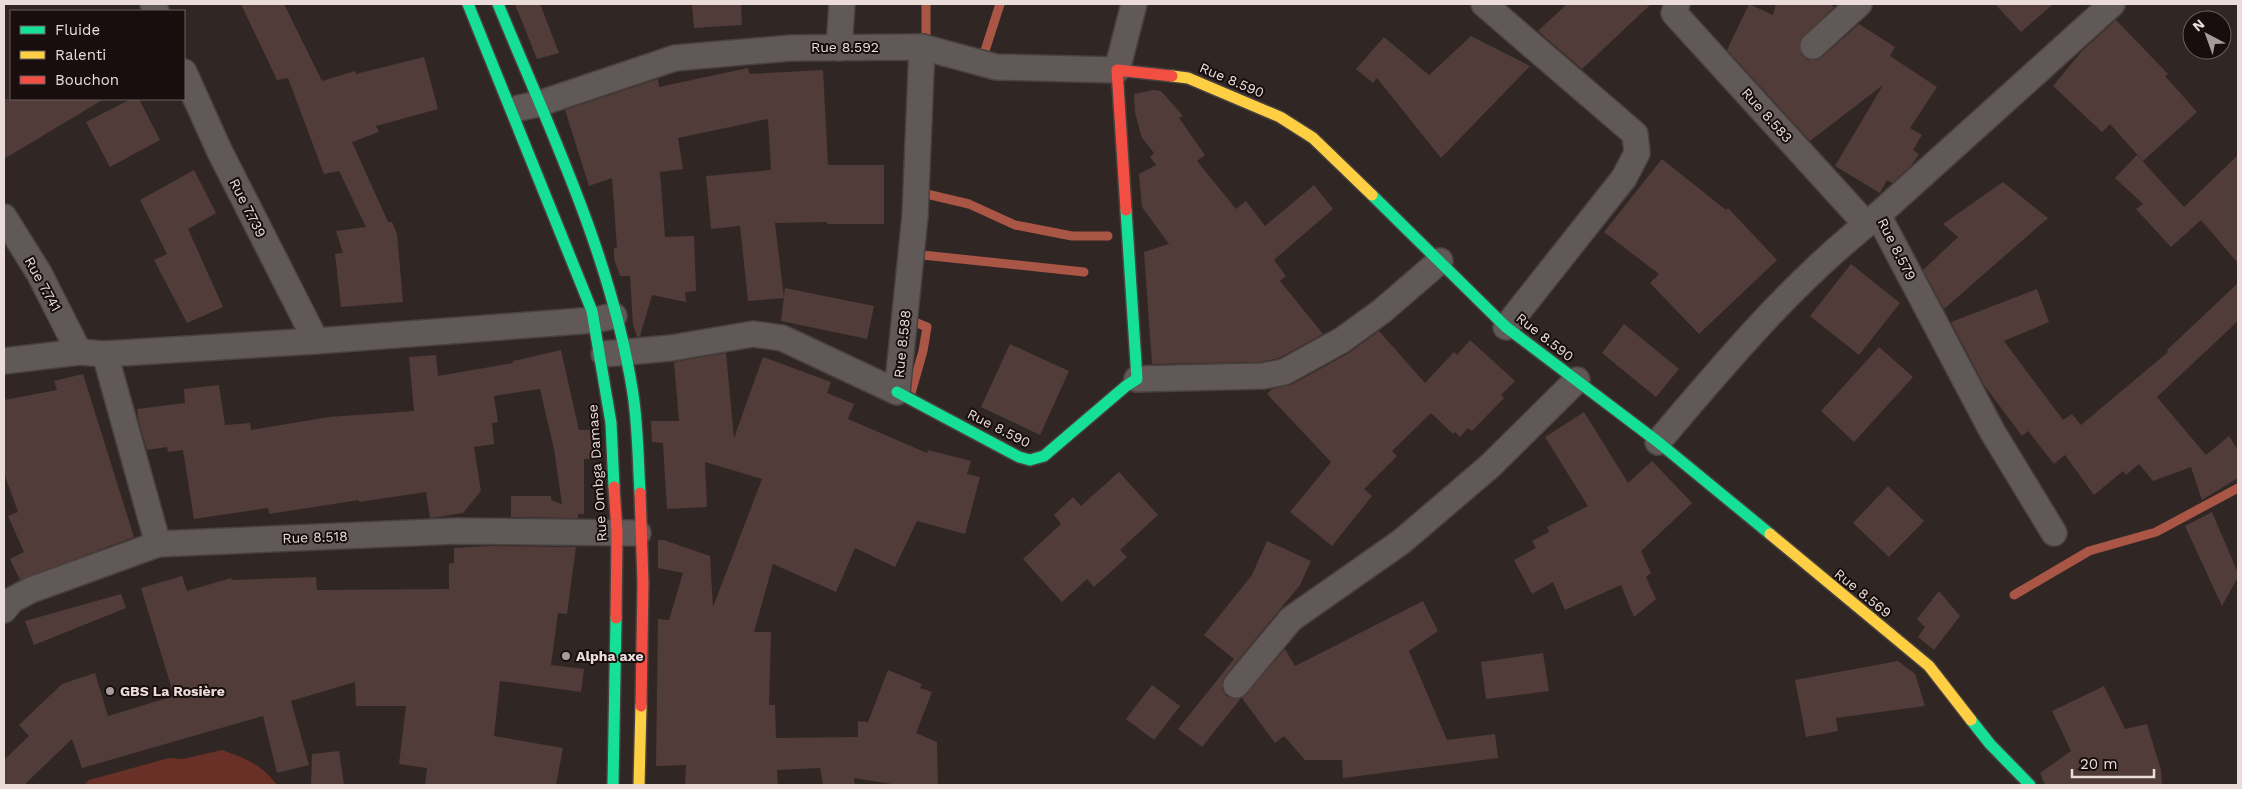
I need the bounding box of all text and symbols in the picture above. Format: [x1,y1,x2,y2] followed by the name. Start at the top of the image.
[10,10,185,100] legend
[2182,10,2232,60] north arrow
[2189,16,2208,35] text: N
[55,21,100,39] text: Fluide
[811,39,879,55] street label: Rue 8.592
[55,46,106,64] text: Ralenti
[1197,59,1267,101] street label: Rue 8.590
[55,71,119,89] text: Bouchon
[1738,85,1796,145] street label: Rue 8.583
[226,176,270,240] street label: Rue 7.739
[1875,215,1919,283] street label: Rue 8.579
[22,254,64,314] street label: Rue 7.741
[890,309,914,379] street label: Rue 8.588
[1513,310,1577,364] street label: Rue 8.590
[584,404,610,542] street label: Rue Ombga Damase
[965,405,1033,451] street label: Rue 8.590
[282,528,348,546] street label: Rue 8.518
[1831,565,1895,621] street label: Rue 8.569
[576,648,644,664] place label: Alpha axe
[560,650,572,662] marker: Alpha axe
[120,683,225,699] place label: GBS La Rosière
[104,685,116,697] marker: GBS La Rosière
[2072,746,2154,778] scale bar
[2080,755,2118,773] text: 20 m

